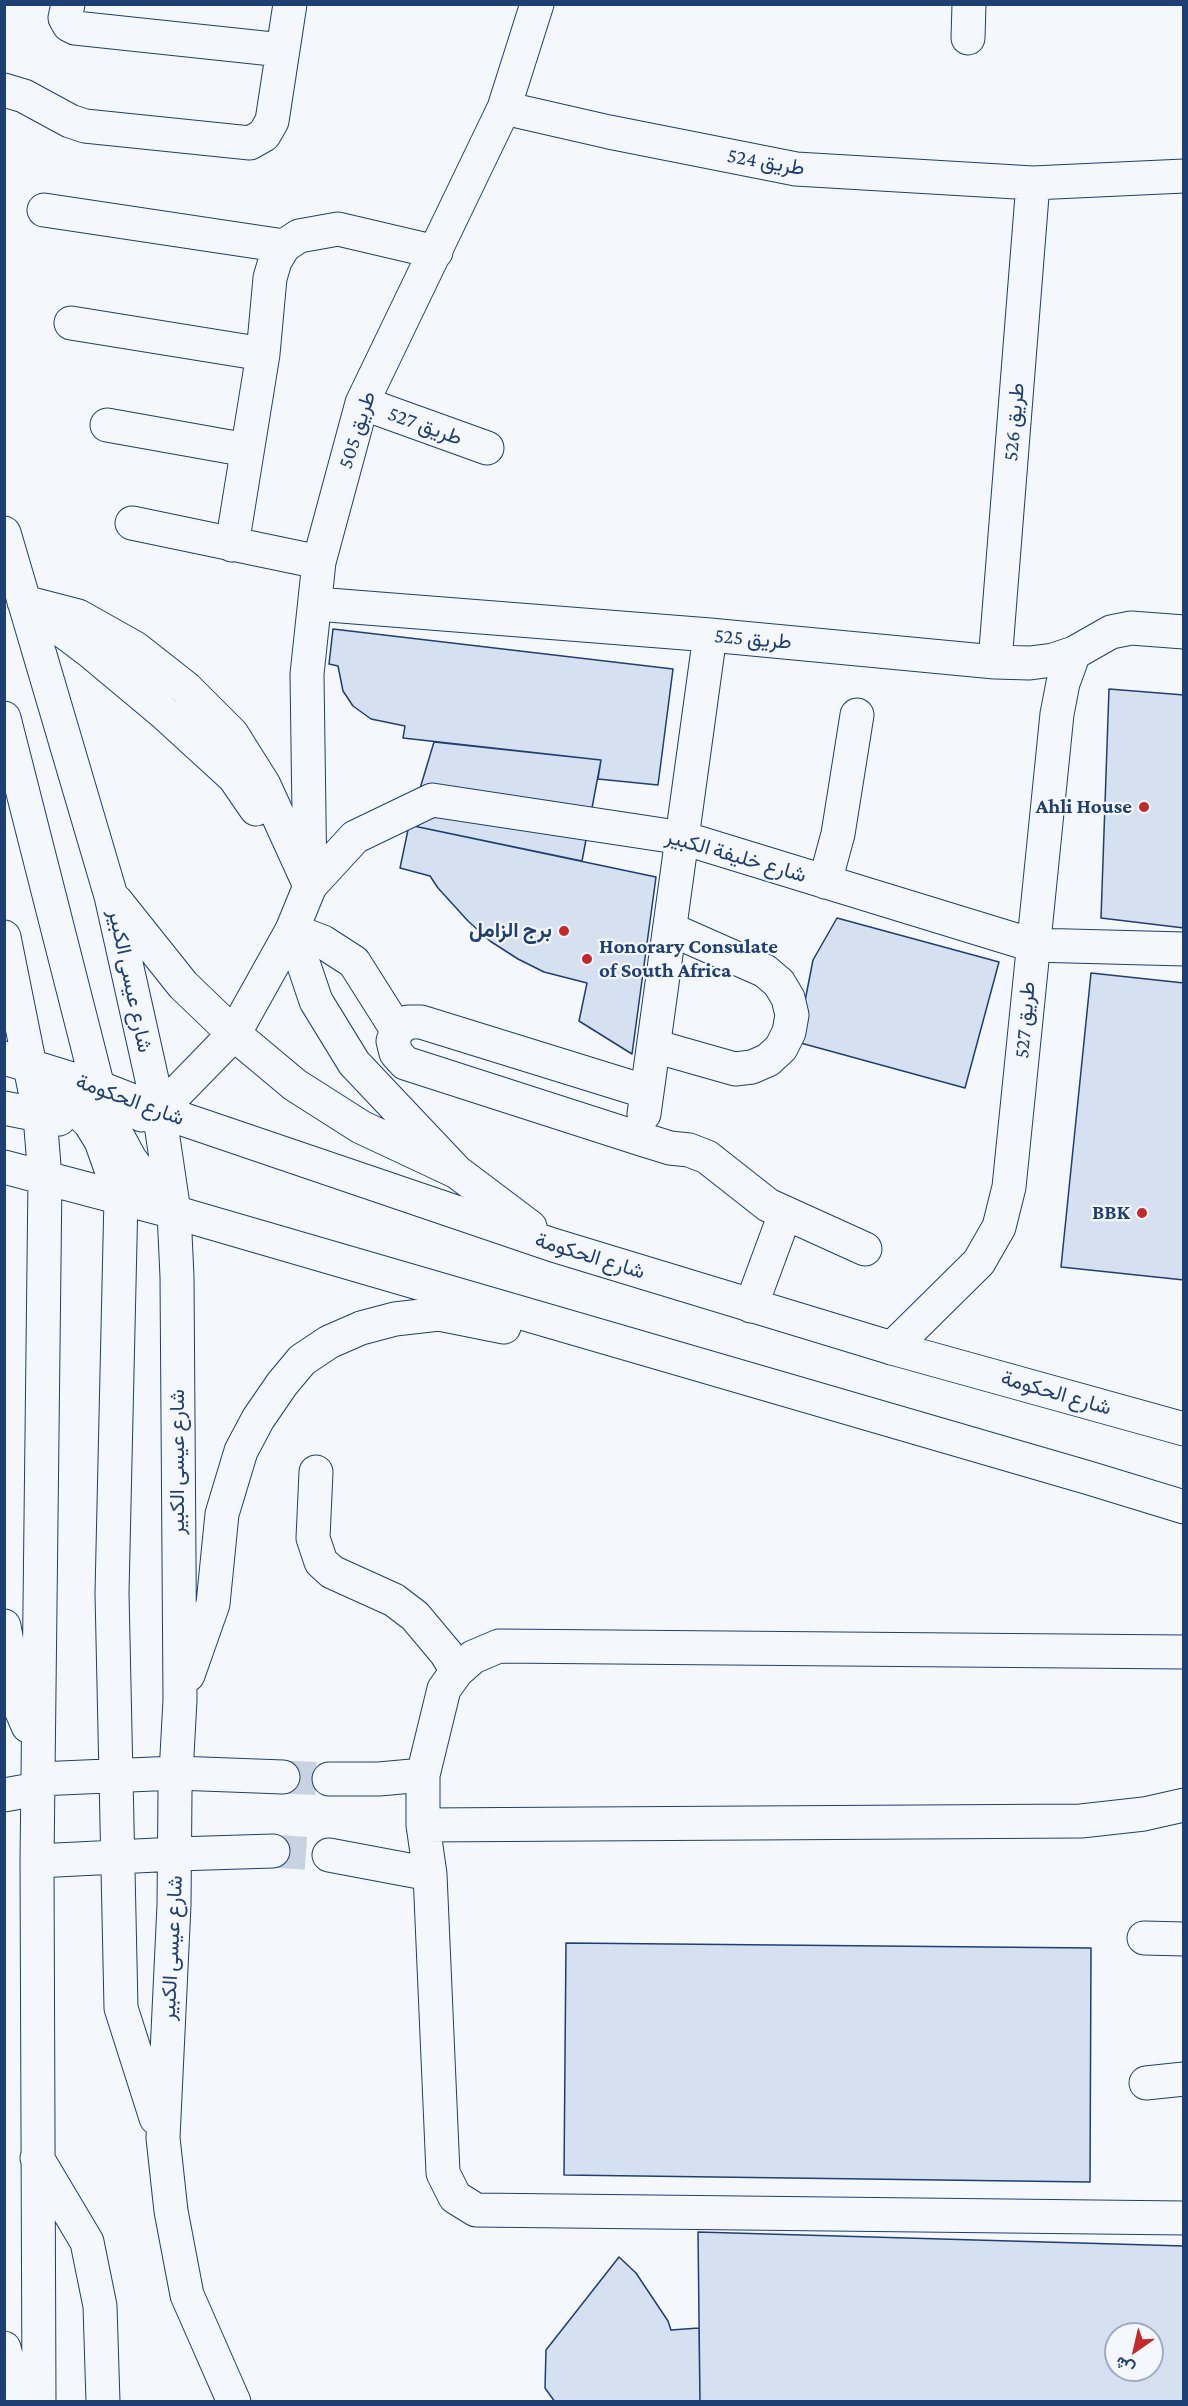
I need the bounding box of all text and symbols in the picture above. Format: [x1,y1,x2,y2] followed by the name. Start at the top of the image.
[725,143,807,181] street label: طريق 524
[998,382,1030,462] street label: طريق 526
[333,388,381,472] street label: طريق 505
[384,401,466,451] street label: طريق 527
[713,623,793,655] street label: طريق 525
[1036,794,1132,820] place label: Ahli House
[1137,800,1151,814] marker: Ahli House
[663,824,809,888] street label: شارع خليفة الكبير
[103,907,157,1055] street label: شارع عيسى الكبير
[469,918,552,944] place label: برج الزامل
[557,924,571,938] marker: برج الزامل
[599,934,778,984] place label: Honorary Consulate of South Africa
[580,952,594,966] marker: Honorary Consulate of South Africa
[1009,980,1041,1060] street label: طريق 527
[72,1069,188,1131] street label: شارع الحكومة
[1092,1200,1130,1226] place label: BBK
[1135,1206,1149,1220] marker: BBK
[532,1227,648,1285] street label: شارع الحكومة
[998,1365,1114,1421] street label: شارع الحكومة
[165,1389,191,1535] street label: شارع عيسى الكبير
[156,1875,188,2021] street label: شارع عيسى الكبير
[1104,2322,1164,2382] north arrow
[1112,2353,1138,2378] text: ش

